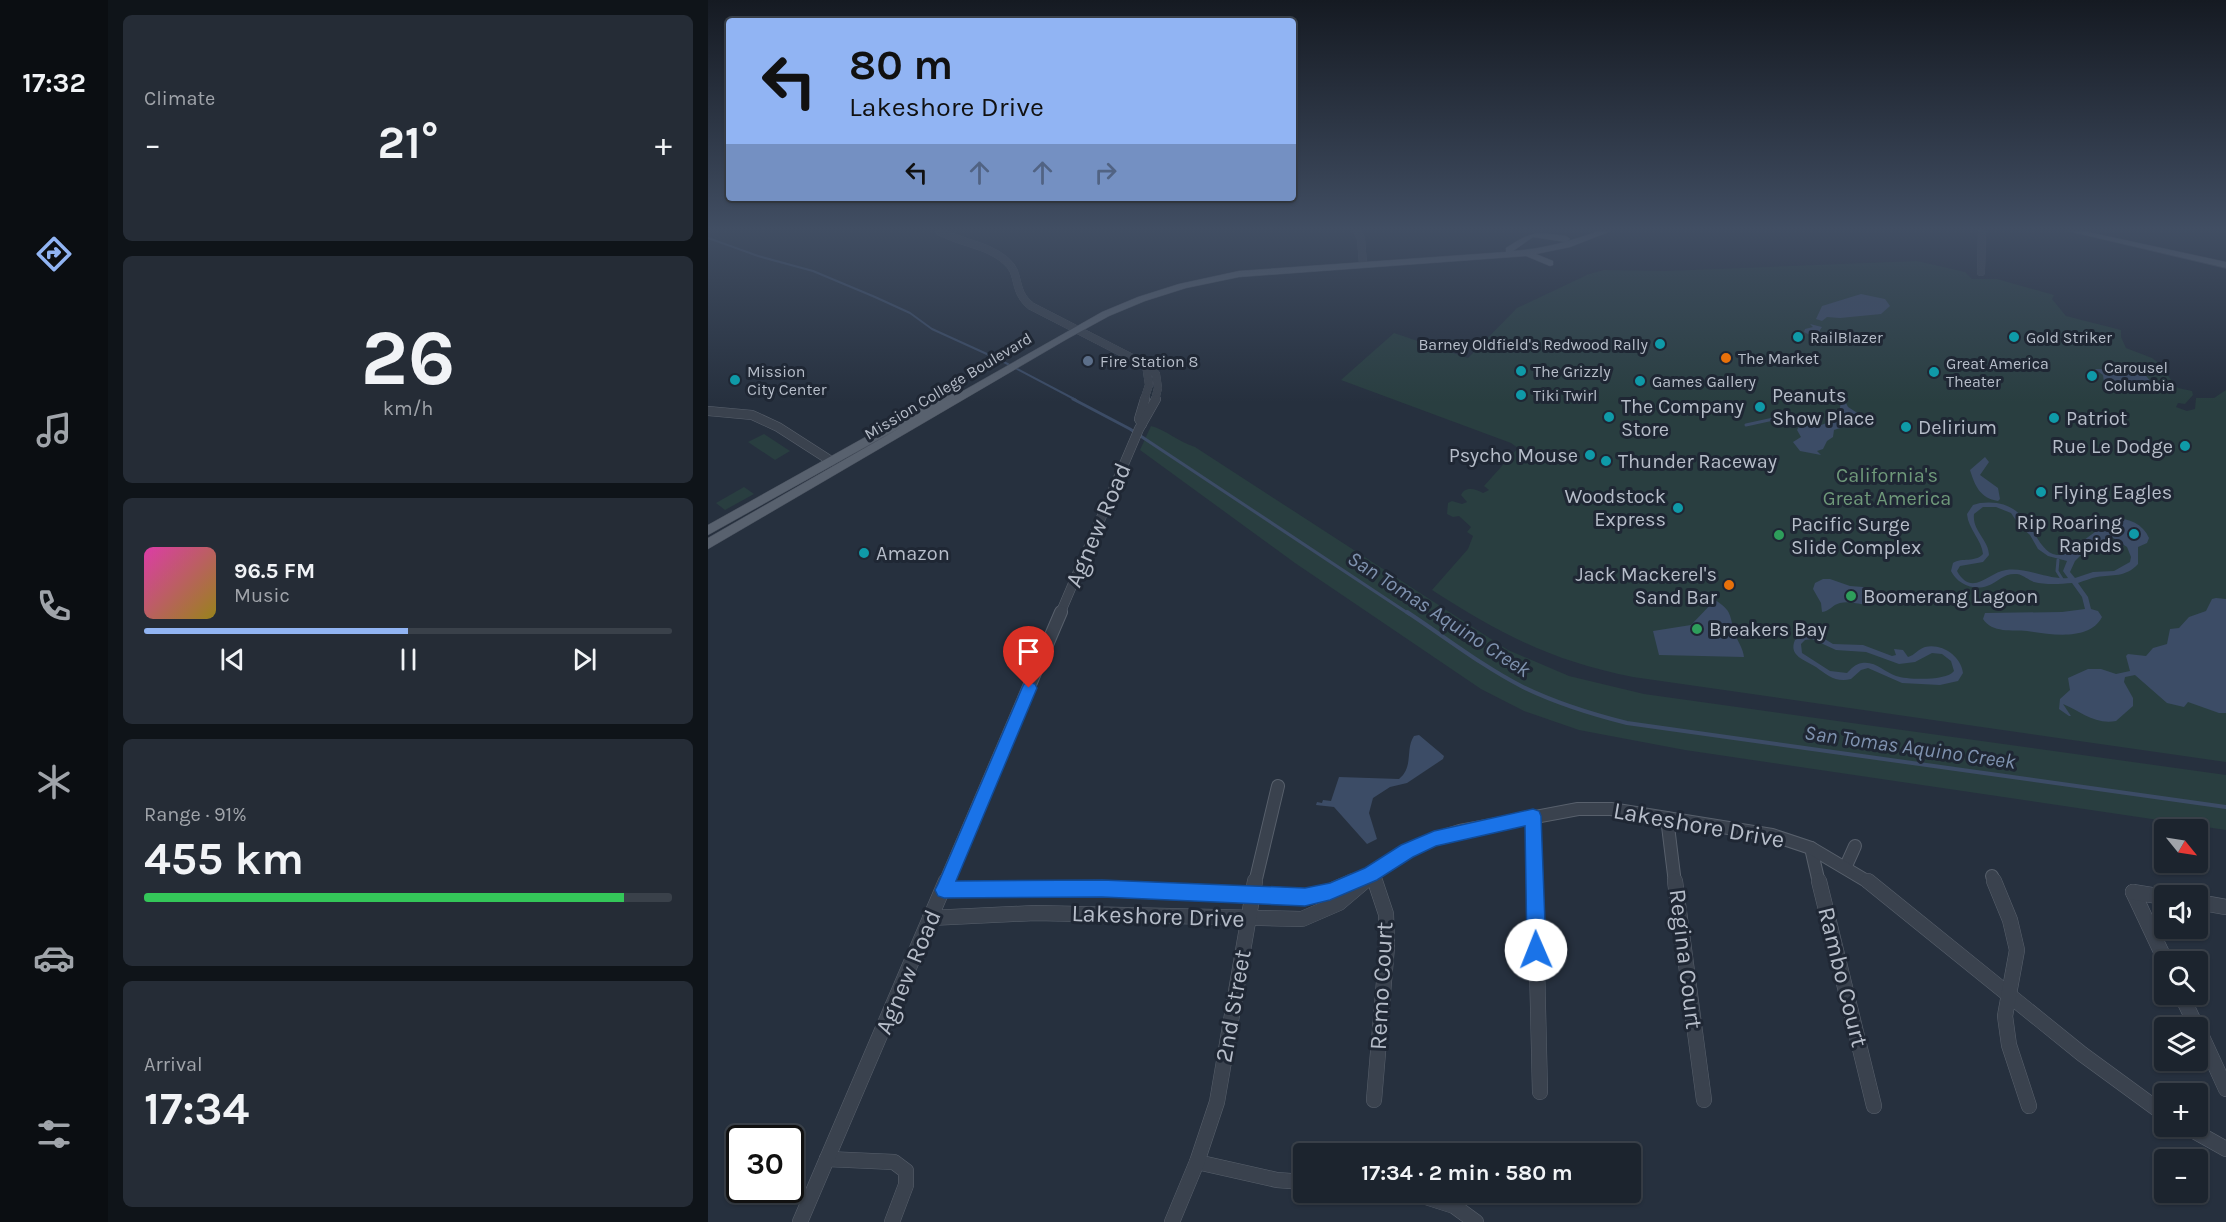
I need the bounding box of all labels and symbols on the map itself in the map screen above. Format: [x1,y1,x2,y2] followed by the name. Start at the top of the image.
[861,328,1035,444] street label: Mission College Boulevard
[1810,328,1883,347] place label: RailBlazer
[2026,328,2112,347] place label: Gold Striker
[1791,330,1805,344] marker: RailBlazer
[2007,330,2021,344] marker: Gold Striker
[1418,335,1649,354] place label: Barney Oldfield's Redwood Rally
[1653,337,1667,351] marker: Barney Oldfield's Redwood Rally
[1738,349,1819,368] place label: The Market
[1719,351,1733,365] marker: The Market
[1100,352,1198,371] place label: Fire Station 8
[1081,354,1095,368] marker: Fire Station 8
[1946,354,2049,391] place label: Great America Theater
[2104,358,2175,395] place label: Carousel Columbia
[747,362,827,399] place label: Mission City Center
[1533,362,1611,381] place label: The Grizzly
[1514,364,1528,378] marker: The Grizzly
[1927,365,1941,379] marker: Great America Theater
[2085,369,2099,383] marker: Carousel Columbia
[1652,372,1757,391] place label: Games Gallery
[728,373,742,387] marker: Mission City Center
[1633,374,1647,388] marker: Games Gallery
[1772,384,1875,430] place label: Peanuts Show Place
[1533,386,1598,405] place label: Tiki Twirl
[1514,388,1528,402] marker: Tiki Twirl
[1621,395,1744,441] place label: The Company Store
[1753,400,1767,414] marker: Peanuts Show Place
[2066,407,2128,430] place label: Patriot
[1602,410,1616,424] marker: The Company Store
[2047,411,2061,425] marker: Patriot
[1918,416,1997,439] place label: Delirium
[1899,420,1913,434] marker: Delirium
[2052,435,2173,458] place label: Rue Le Dodge
[2178,439,2192,453] marker: Rue Le Dodge
[1449,444,1578,467] place label: Psycho Mouse
[1583,448,1597,462] marker: Psycho Mouse
[1618,450,1777,473] place label: Thunder Raceway
[1599,454,1613,468] marker: Thunder Raceway
[1059,459,1137,591] street label: Agnew Road
[1823,464,1951,510] park label: California's Great America
[2053,481,2172,504] place label: Flying Eagles
[1565,485,1666,531] place label: Woodstock Express
[2034,485,2048,499] marker: Flying Eagles
[1671,501,1685,515] marker: Woodstock Express
[2017,511,2122,557] place label: Rip Roaring Rapids
[1791,513,1921,559] place label: Pacific Surge Slide Complex
[2127,527,2141,541] marker: Rip Roaring Rapids
[1772,528,1786,542] marker: Pacific Surge Slide Complex
[876,542,950,565] place label: Amazon
[857,546,871,560] marker: Amazon
[1343,546,1535,682] water label: San Tomas Aquino Creek
[1575,563,1718,609] place label: Jack Mackerel's Sand Bar
[1722,578,1736,592] marker: Jack Mackerel's Sand Bar
[1863,585,2038,608] place label: Boomerang Lagoon
[1844,589,1858,603] marker: Boomerang Lagoon
[1709,618,1827,641] place label: Breakers Bay
[1690,622,1704,636] marker: Breakers Bay
[1003,626,1054,688] pin
[1803,720,2017,774] water label: San Tomas Aquino Creek
[1611,796,1787,854] street label: Lakeshore Drive
[2154,819,2208,873] north arrow
[1664,887,1708,1031] street label: Regina Court
[1071,899,1245,933] street label: Lakeshore Drive
[1812,904,1874,1050] street label: Rambo Court
[869,906,947,1038] street label: Agnew Road
[1504,918,1568,982] position arrow
[1364,921,1398,1051] street label: Remo Court
[1209,947,1257,1065] street label: 2nd Street
[726,1125,804,1203] speed limit sign: 30

